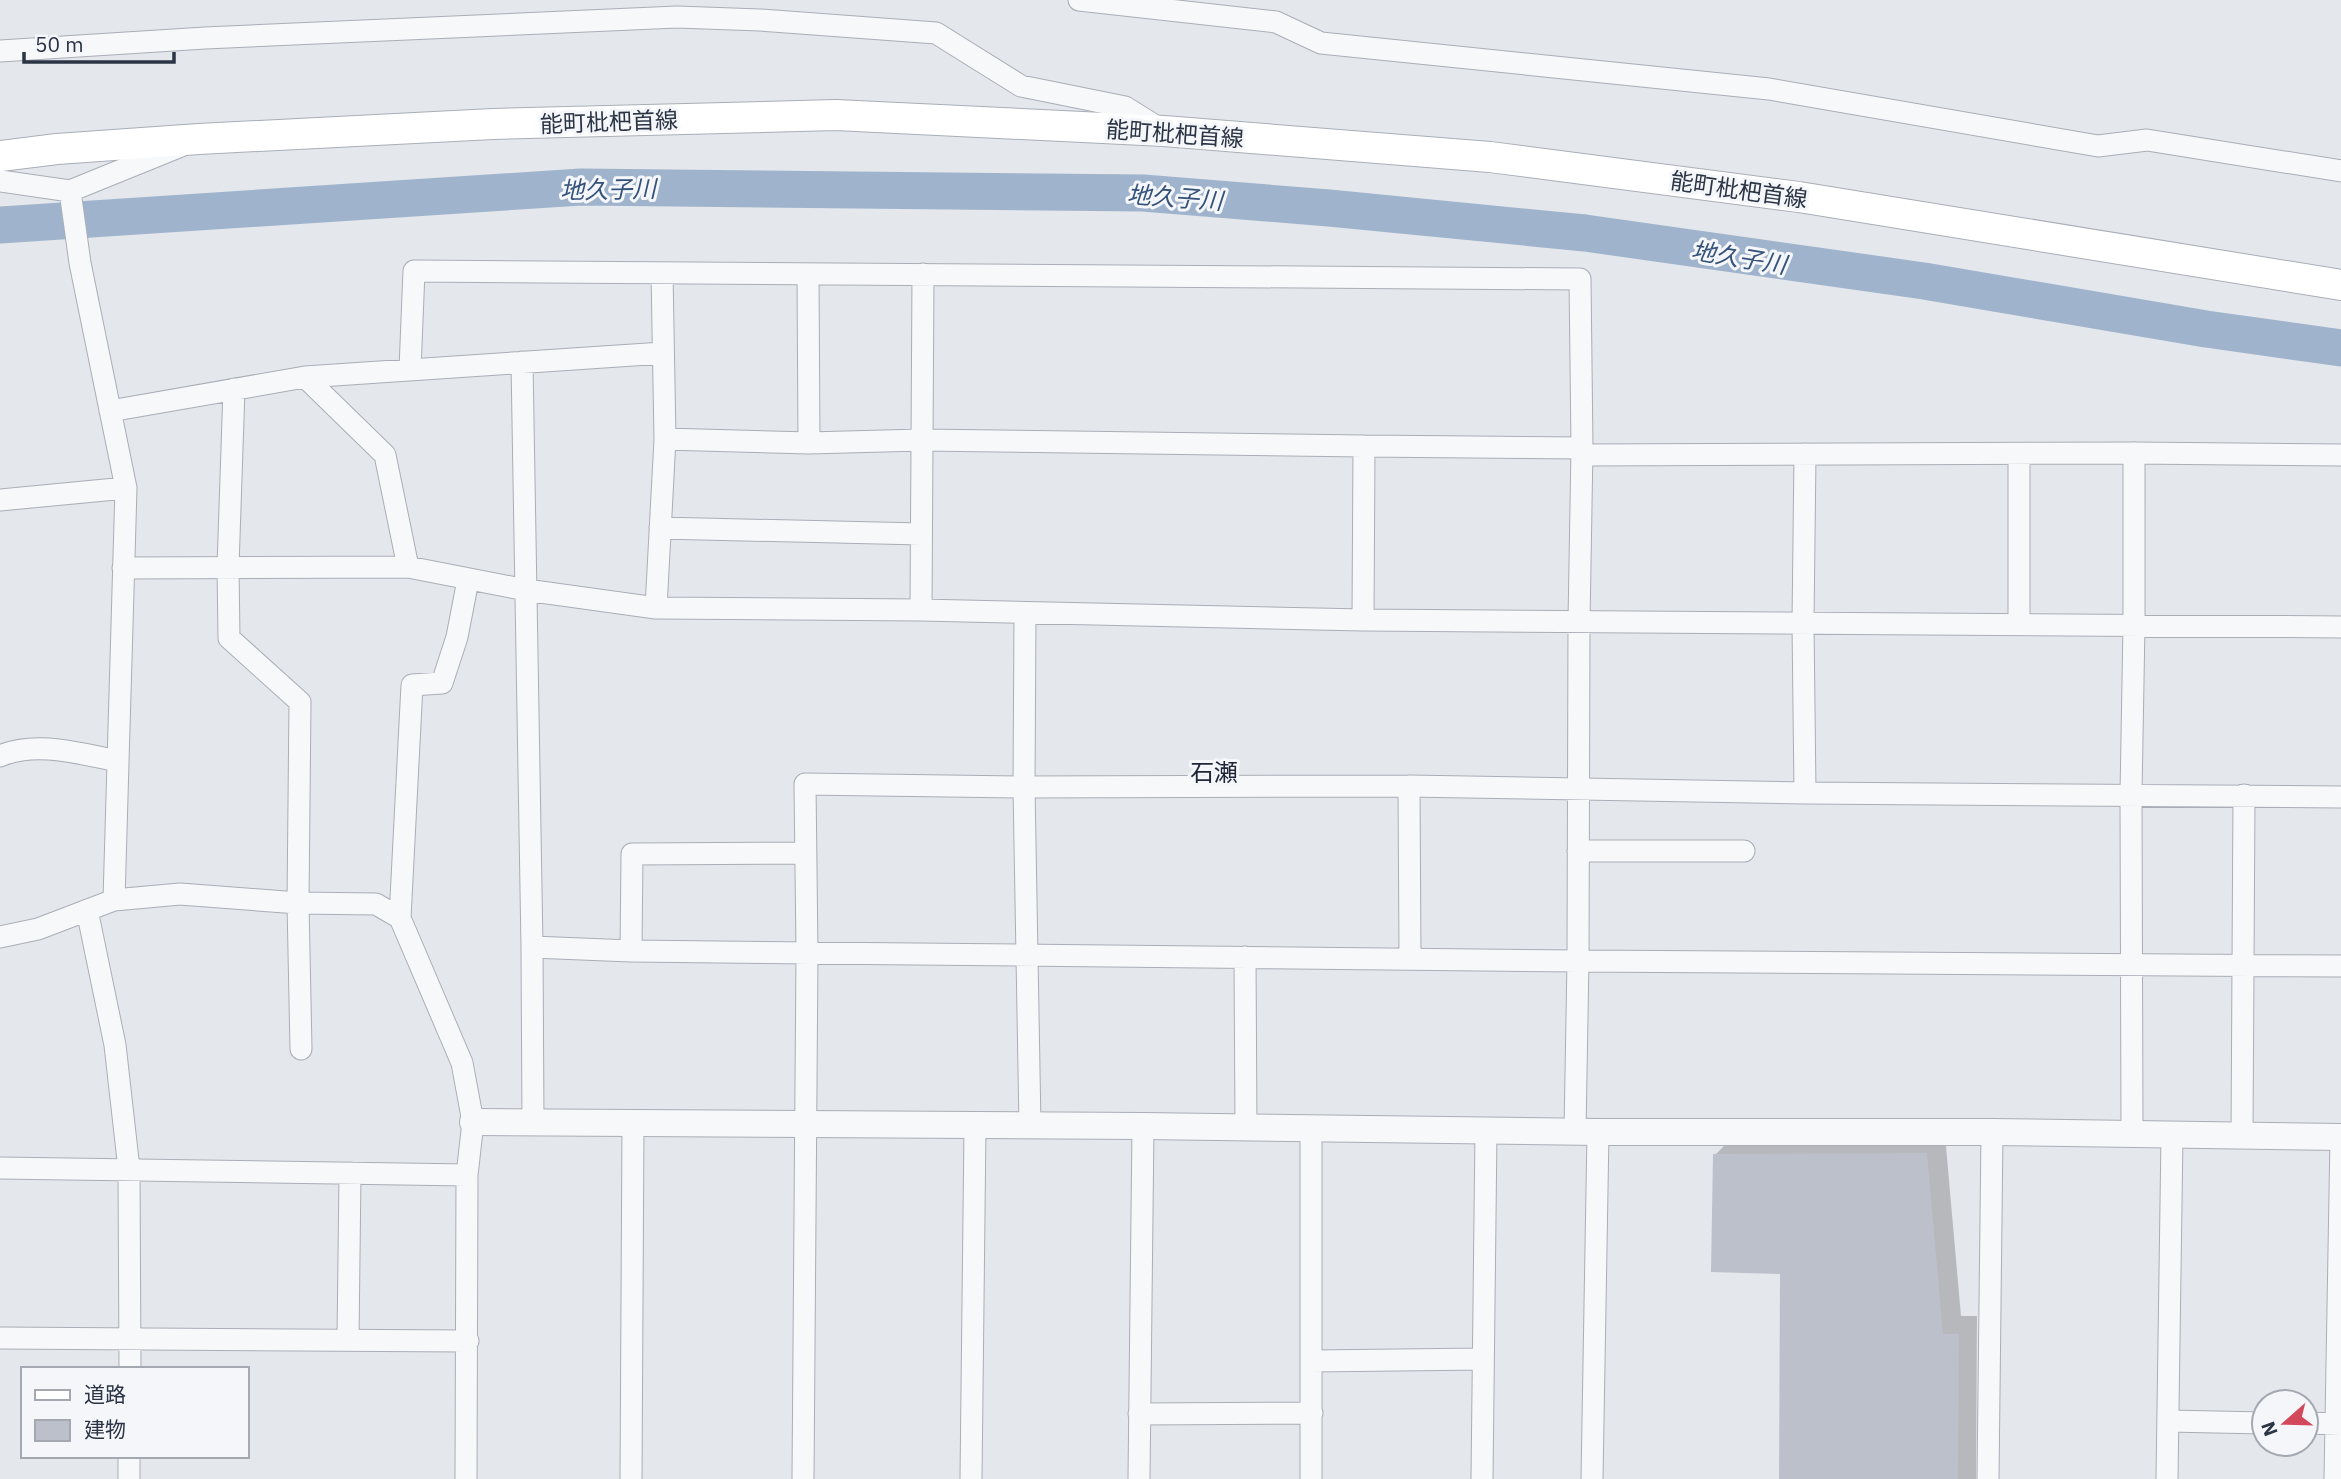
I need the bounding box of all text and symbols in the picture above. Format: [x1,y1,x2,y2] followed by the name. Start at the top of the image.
[24,21,175,65] scale bar
[35,30,84,58] text: 50 m
[540,104,678,138] street label: 能町枇杷首線
[1105,113,1245,153] street label: 能町枇杷首線
[1669,165,1809,213] street label: 能町枇杷首線
[560,172,659,206] water label: 地久子川
[1126,178,1227,217] water label: 地久子川
[1689,234,1792,281] water label: 地久子川
[1190,756,1238,788] district label: 石瀬
[21,1367,248,1458] legend
[84,1380,126,1408] text: 道路
[2250,1388,2320,1458] north arrow
[84,1415,126,1443] text: 建物
[2255,1418,2283,1439] text: N

